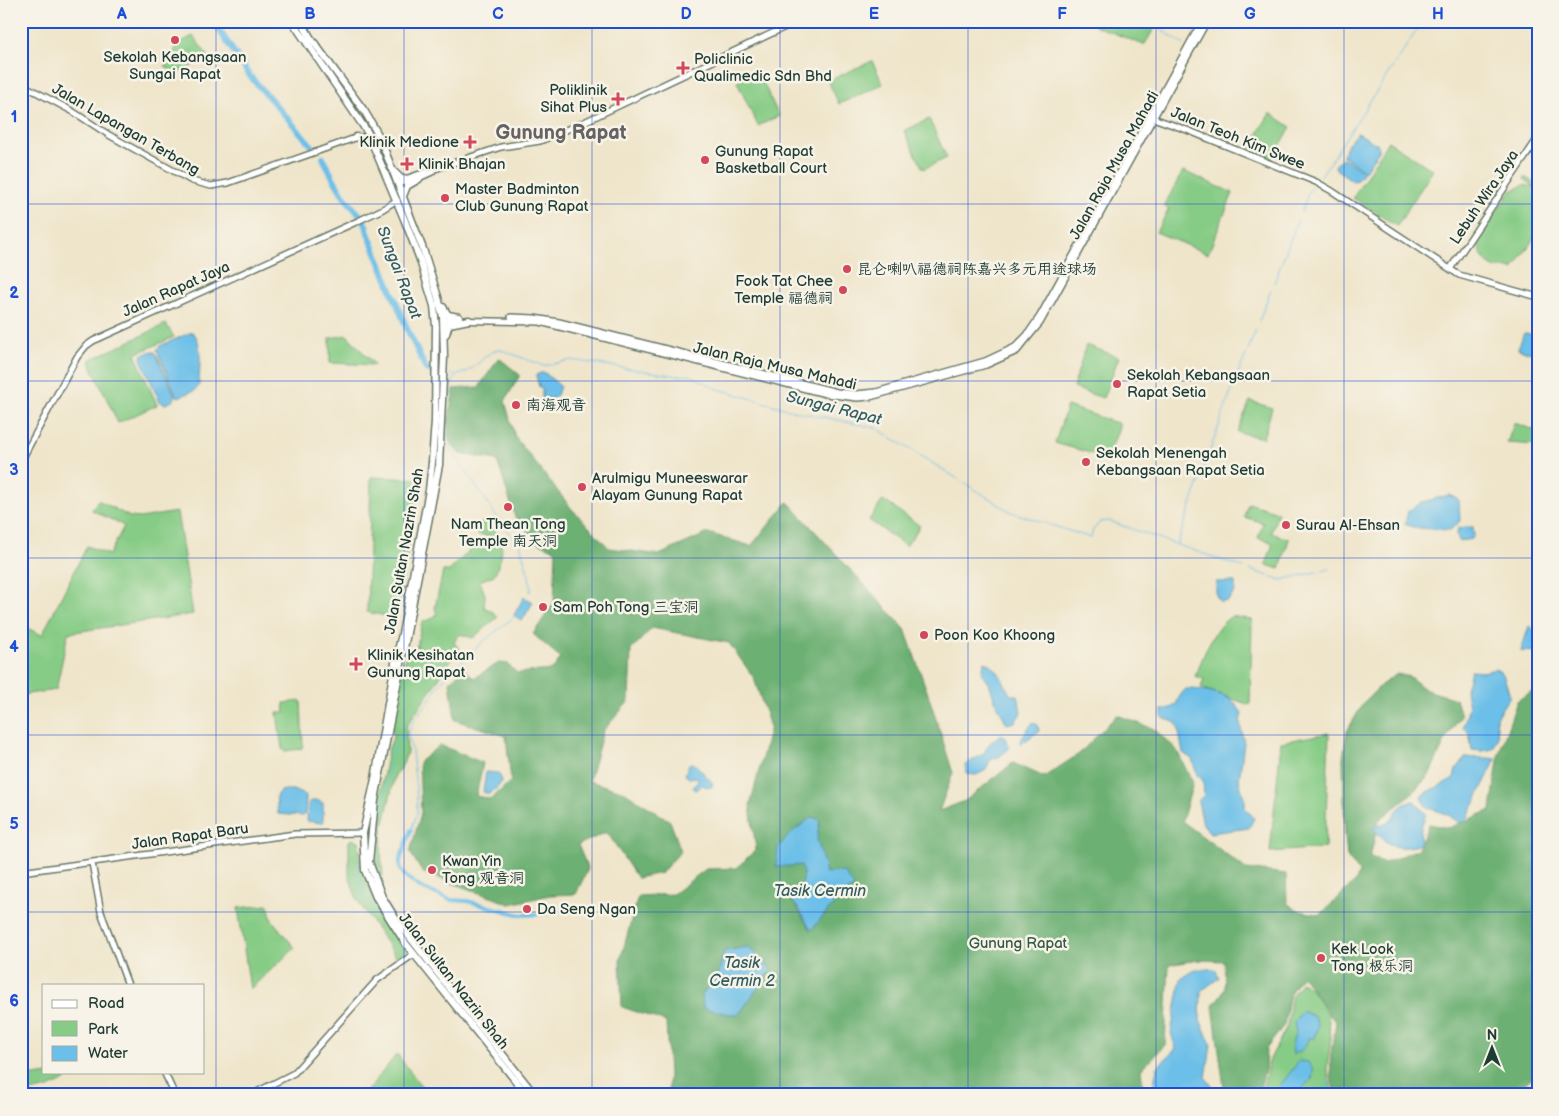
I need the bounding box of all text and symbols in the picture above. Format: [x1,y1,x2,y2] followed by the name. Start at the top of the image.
[116,5,127,24] text: A
[304,5,316,24] text: B
[492,5,504,24] text: C
[680,5,692,24] text: D
[869,5,879,24] text: E
[1057,5,1067,24] text: F
[1244,5,1256,24] text: G
[1432,5,1444,24] text: H
[169,34,181,46] marker: Sekolah Kebangsaan Sungai Rapat
[104,48,246,84] place label: Sekolah Kebangsaan Sungai Rapat
[694,50,832,86] place label: Policlinic Qualimedic Sdn Bhd
[676,61,690,75] marker: Policlinic Qualimedic Sdn Bhd
[48,79,203,180] street label: Jalan Lapangan Terbang
[540,81,608,117] place label: Poliklinik Sihat Plus
[1066,88,1163,243] street label: Jalan Raja Musa Mahadi
[611,92,625,106] marker: Poliklinik Sihat Plus
[1168,103,1308,174] street label: Jalan Teoh Kim Swee
[11,108,17,127] text: 1
[496,121,627,145] district label: Gunung Rapat
[359,133,459,152] place label: Klinik Medione
[463,135,477,149] marker: Klinik Medione
[715,142,827,178] place label: Gunung Rapat Basketball Court
[1446,146,1523,248] street label: Lebuh Wira Jaya
[699,154,711,166] marker: Gunung Rapat Basketball Court
[418,155,505,174] place label: Klinik Bhajan
[400,157,414,171] marker: Klinik Bhajan
[455,180,589,216] place label: Master Badminton Club Gunung Rapat
[439,192,451,204] marker: Master Badminton Club Gunung Rapat
[372,224,425,323] water label: Sungai Rapat
[120,257,233,322] street label: Jalan Rapat Jaya
[857,260,1097,279] place label: 昆仑喇叭福德祠陈嘉兴多元用途球场
[841,263,853,275] marker: 昆仑喇叭福德祠陈嘉兴多元用途球场
[734,272,833,308] place label: Fook Tat Chee Temple 福德祠
[9,284,19,303] text: 2
[837,284,849,296] marker: Fook Tat Chee Temple 福德祠
[691,338,858,395] street label: Jalan Raja Musa Mahadi
[1127,366,1270,402] place label: Sekolah Kebangsaan Rapat Setia
[1111,378,1123,390] marker: Sekolah Kebangsaan Rapat Setia
[784,387,884,430] water label: Sungai Rapat
[526,396,586,415] place label: 南海观音
[510,399,522,411] marker: 南海观音
[1096,444,1265,480] place label: Sekolah Menengah Kebangsaan Rapat Setia
[1080,456,1092,468] marker: Sekolah Menengah Kebangsaan Rapat Setia
[9,461,19,480] text: 3
[381,467,428,636] street label: Jalan Sultan Nazrin Shah
[592,469,748,505] place label: Arulmigu Muneeswarar Alayam Gunung Rapat
[576,481,588,493] marker: Arulmigu Muneeswarar Alayam Gunung Rapat
[502,501,514,513] marker: Nam Thean Tong Temple 南天洞
[450,515,566,551] place label: Nam Thean Tong Temple 南天洞
[1296,516,1400,535] place label: Surau Al-Ehsan
[1280,519,1292,531] marker: Surau Al-Ehsan
[553,598,698,617] place label: Sam Poh Tong 三宝洞
[537,601,549,613] marker: Sam Poh Tong 三宝洞
[934,626,1055,645] place label: Poon Koo Khoong
[918,629,930,641] marker: Poon Koo Khoong
[9,638,19,657] text: 4
[367,646,474,682] place label: Klinik Kesihatan Gunung Rapat
[349,657,363,671] marker: Klinik Kesihatan Gunung Rapat
[9,815,19,834] text: 5
[130,819,250,854] street label: Jalan Rapat Baru
[442,852,524,888] place label: Kwan Yin Tong 观音洞
[426,864,438,876] marker: Kwan Yin Tong 观音洞
[774,882,866,901] water label: Tasik Cermin
[537,900,636,919] place label: Da Seng Ngan
[521,903,533,915] marker: Da Seng Ngan
[394,909,513,1053] street label: Jalan Sultan Nazrin Shah
[969,934,1068,953] park label: Gunung Rapat
[1331,940,1413,976] place label: Kek Look Tong 极乐洞
[1315,952,1327,964] marker: Kek Look Tong 极乐洞
[709,954,775,991] water label: Tasik Cermin 2
[42,984,205,1074] legend
[9,992,19,1011] text: 6
[88,994,124,1013] text: Road
[88,1020,119,1039] text: Park
[1466,1024,1516,1074] north arrow
[1487,1027,1497,1044] text: N
[88,1044,128,1063] text: Water

